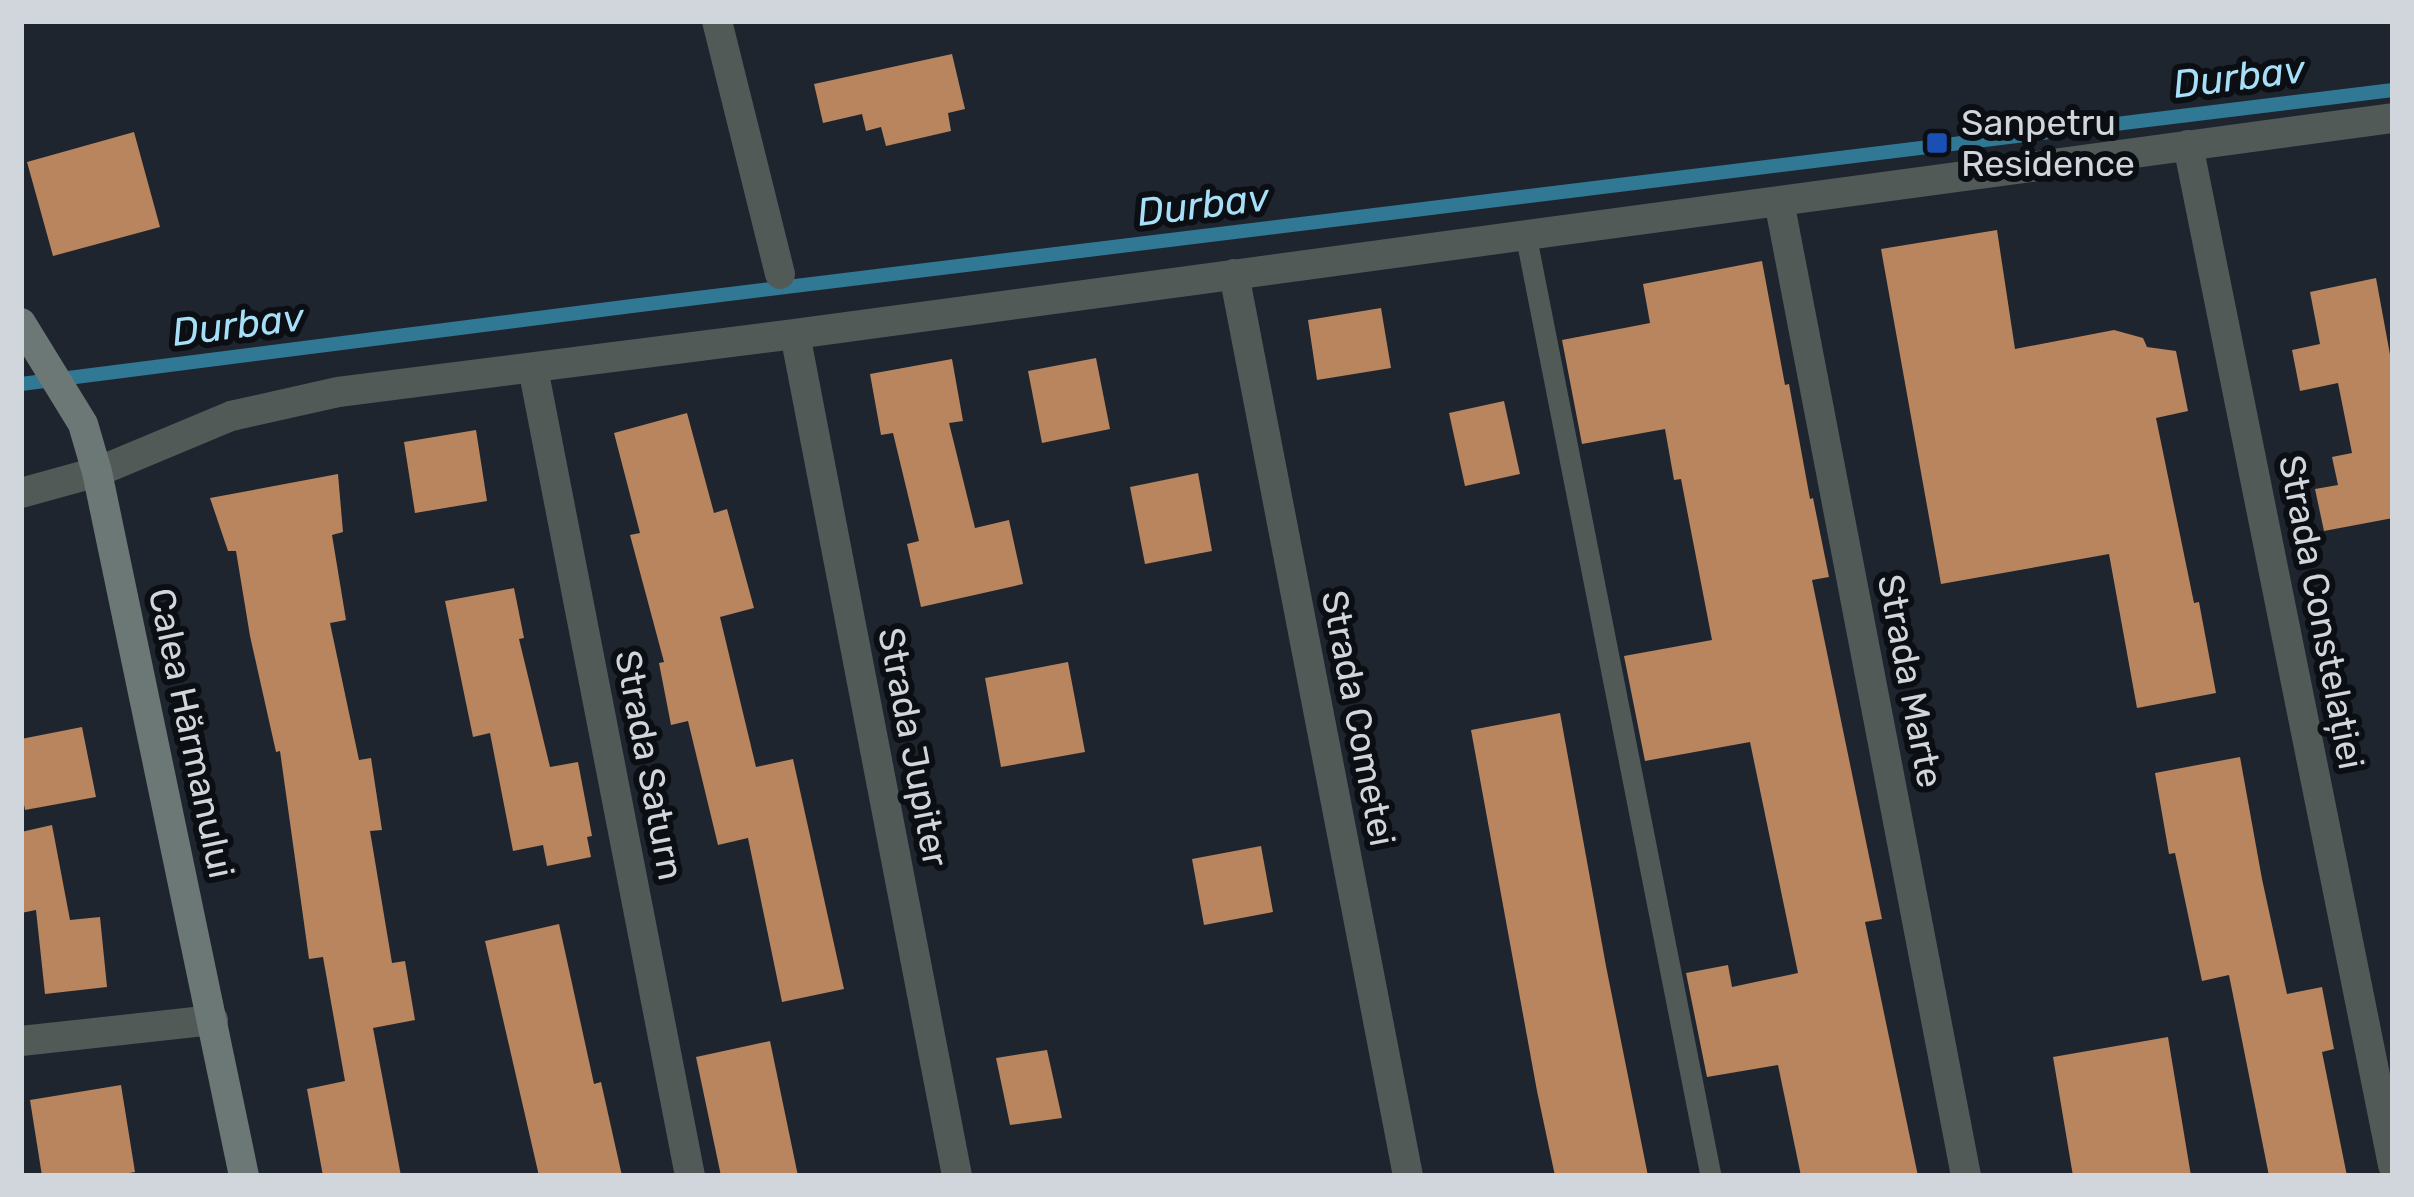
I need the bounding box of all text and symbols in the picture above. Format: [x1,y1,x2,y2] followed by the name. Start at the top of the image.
[2170,46,2309,108] water label: Durbav
[1961,101,2135,185] place label: Sanpetru Residence
[1924,130,1950,156] marker: Sanpetru Residence
[1134,174,1273,236] water label: Durbav
[169,294,308,356] water label: Durbav
[2270,451,2373,773] street label: Strada Constelației
[1869,571,1952,791] street label: Strada Marte
[140,584,243,882] street label: Calea Hărmanului
[1313,587,1404,850] street label: Strada Cometei
[869,624,958,870] street label: Strada Jupiter
[606,647,693,884] street label: Strada Saturn

